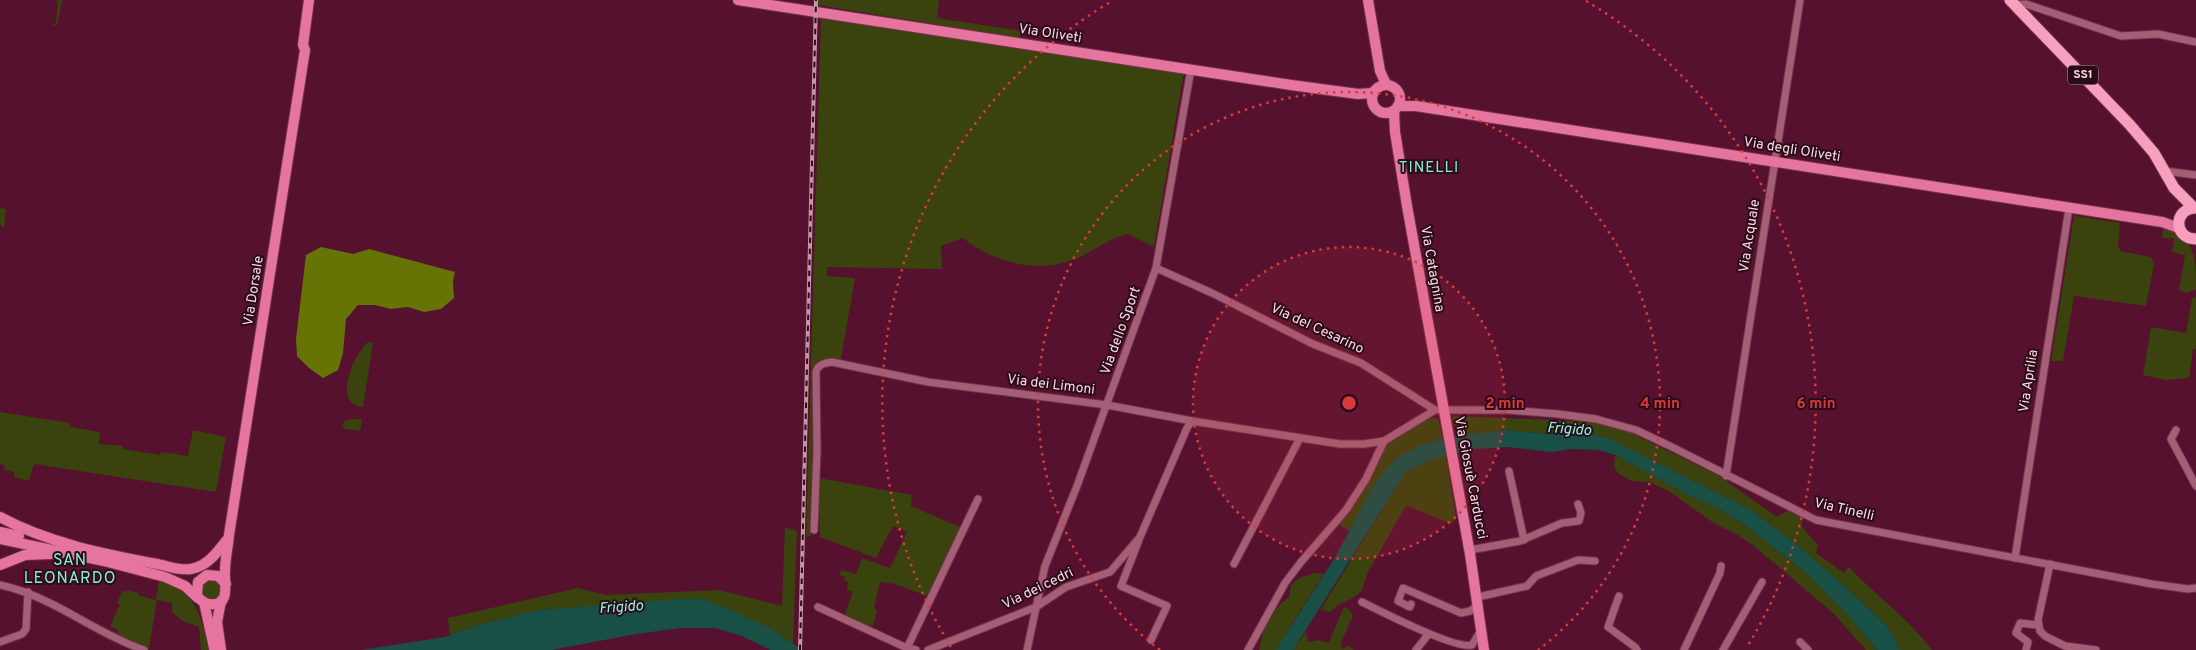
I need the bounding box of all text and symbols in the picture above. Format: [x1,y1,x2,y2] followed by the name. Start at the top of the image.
[1017,21,1083,47] street label: Via Oliveti
[2068,66,2098,84] road number: SS1
[1742,134,1842,166] street label: Via degli Oliveti
[1399,159,1459,178] district label: TINELLI
[1736,198,1764,274] street label: Via Acquale
[1416,225,1448,313] street label: Via Catagnina
[240,255,268,327] street label: Via Dorsale
[1097,285,1145,377] street label: Via dello Sport
[1268,300,1367,358] street label: Via del Cesarino
[2016,348,2042,414] street label: Via Aprilia
[1006,371,1096,399] street label: Via dei Limoni
[1340,394,1358,412] centre of rings
[1485,395,1525,414] text: 2 min
[1640,395,1680,414] text: 4 min
[1796,395,1836,414] text: 6 min
[1450,415,1490,541] street label: Via Giosuè Carducci
[1546,419,1592,441] water label: Frigido
[1812,495,1876,525] street label: Via Tinelli
[24,551,116,589] district label: SAN LEONARDO
[1000,564,1076,614] street label: Via dei cedri
[598,597,644,619] water label: Frigido

